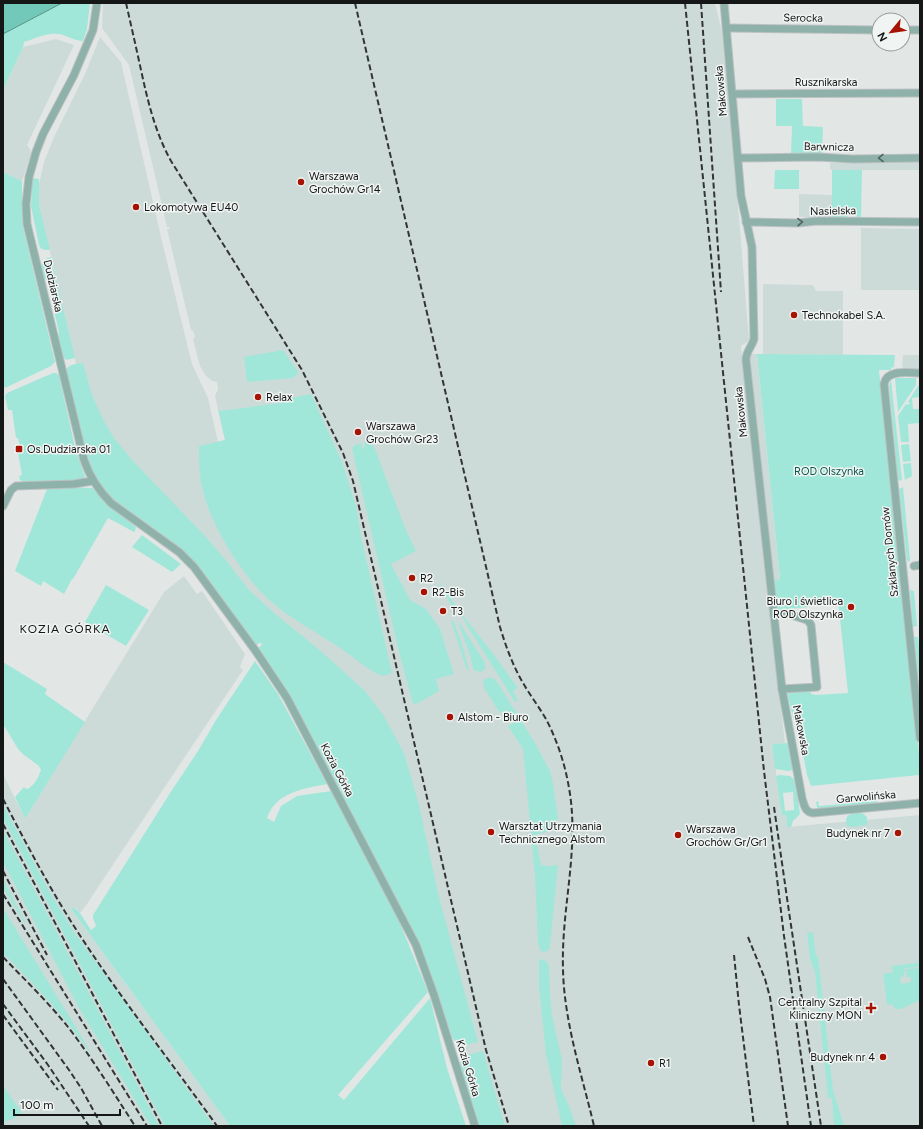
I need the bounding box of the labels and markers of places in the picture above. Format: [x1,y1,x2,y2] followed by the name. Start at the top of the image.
[309,170,381,196] place label: Warszawa Grochów Gr14
[296,177,306,187] marker: Warszawa Grochów Gr14
[144,201,238,214] place label: Lokomotywa EU40
[131,202,141,212] marker: Lokomotywa EU40
[802,309,885,322] place label: Technokabel S.A.
[789,310,799,320] marker: Technokabel S.A.
[266,391,293,404] place label: Relax
[253,392,263,402] marker: Relax
[366,420,438,446] place label: Warszawa Grochów Gr23
[353,427,363,437] marker: Warszawa Grochów Gr23
[27,443,111,456] place label: Os.Dudziarska 01
[14,444,24,454] marker: Os.Dudziarska 01
[420,572,433,585] place label: R2
[407,573,417,583] marker: R2
[432,586,464,599] place label: R2-Bis
[419,587,429,597] marker: R2-Bis
[766,595,843,621] place label: Biuro i świetlica ROD Olszynka
[846,602,856,612] marker: Biuro i świetlica ROD Olszynka
[451,605,463,618] place label: T3
[438,606,448,616] marker: T3
[458,711,528,724] place label: Alstom - Biuro
[445,712,455,722] marker: Alstom - Biuro
[499,820,605,846] place label: Warsztat Utrzymania Technicznego Alstom
[686,823,767,849] place label: Warszawa Grochów Gr/Gr1
[486,827,496,837] marker: Warsztat Utrzymania Technicznego Alstom
[826,827,890,840] place label: Budynek nr 7
[893,828,903,838] marker: Budynek nr 7
[673,830,683,840] marker: Warszawa Grochów Gr/Gr1
[778,996,862,1022] place label: Centralny Szpital Kliniczny MON
[865,1002,877,1014] marker: Centralny Szpital Kliniczny MON
[810,1051,875,1064] place label: Budynek nr 4
[878,1052,888,1062] marker: Budynek nr 4
[659,1057,670,1070] place label: R1
[646,1058,656,1068] marker: R1

